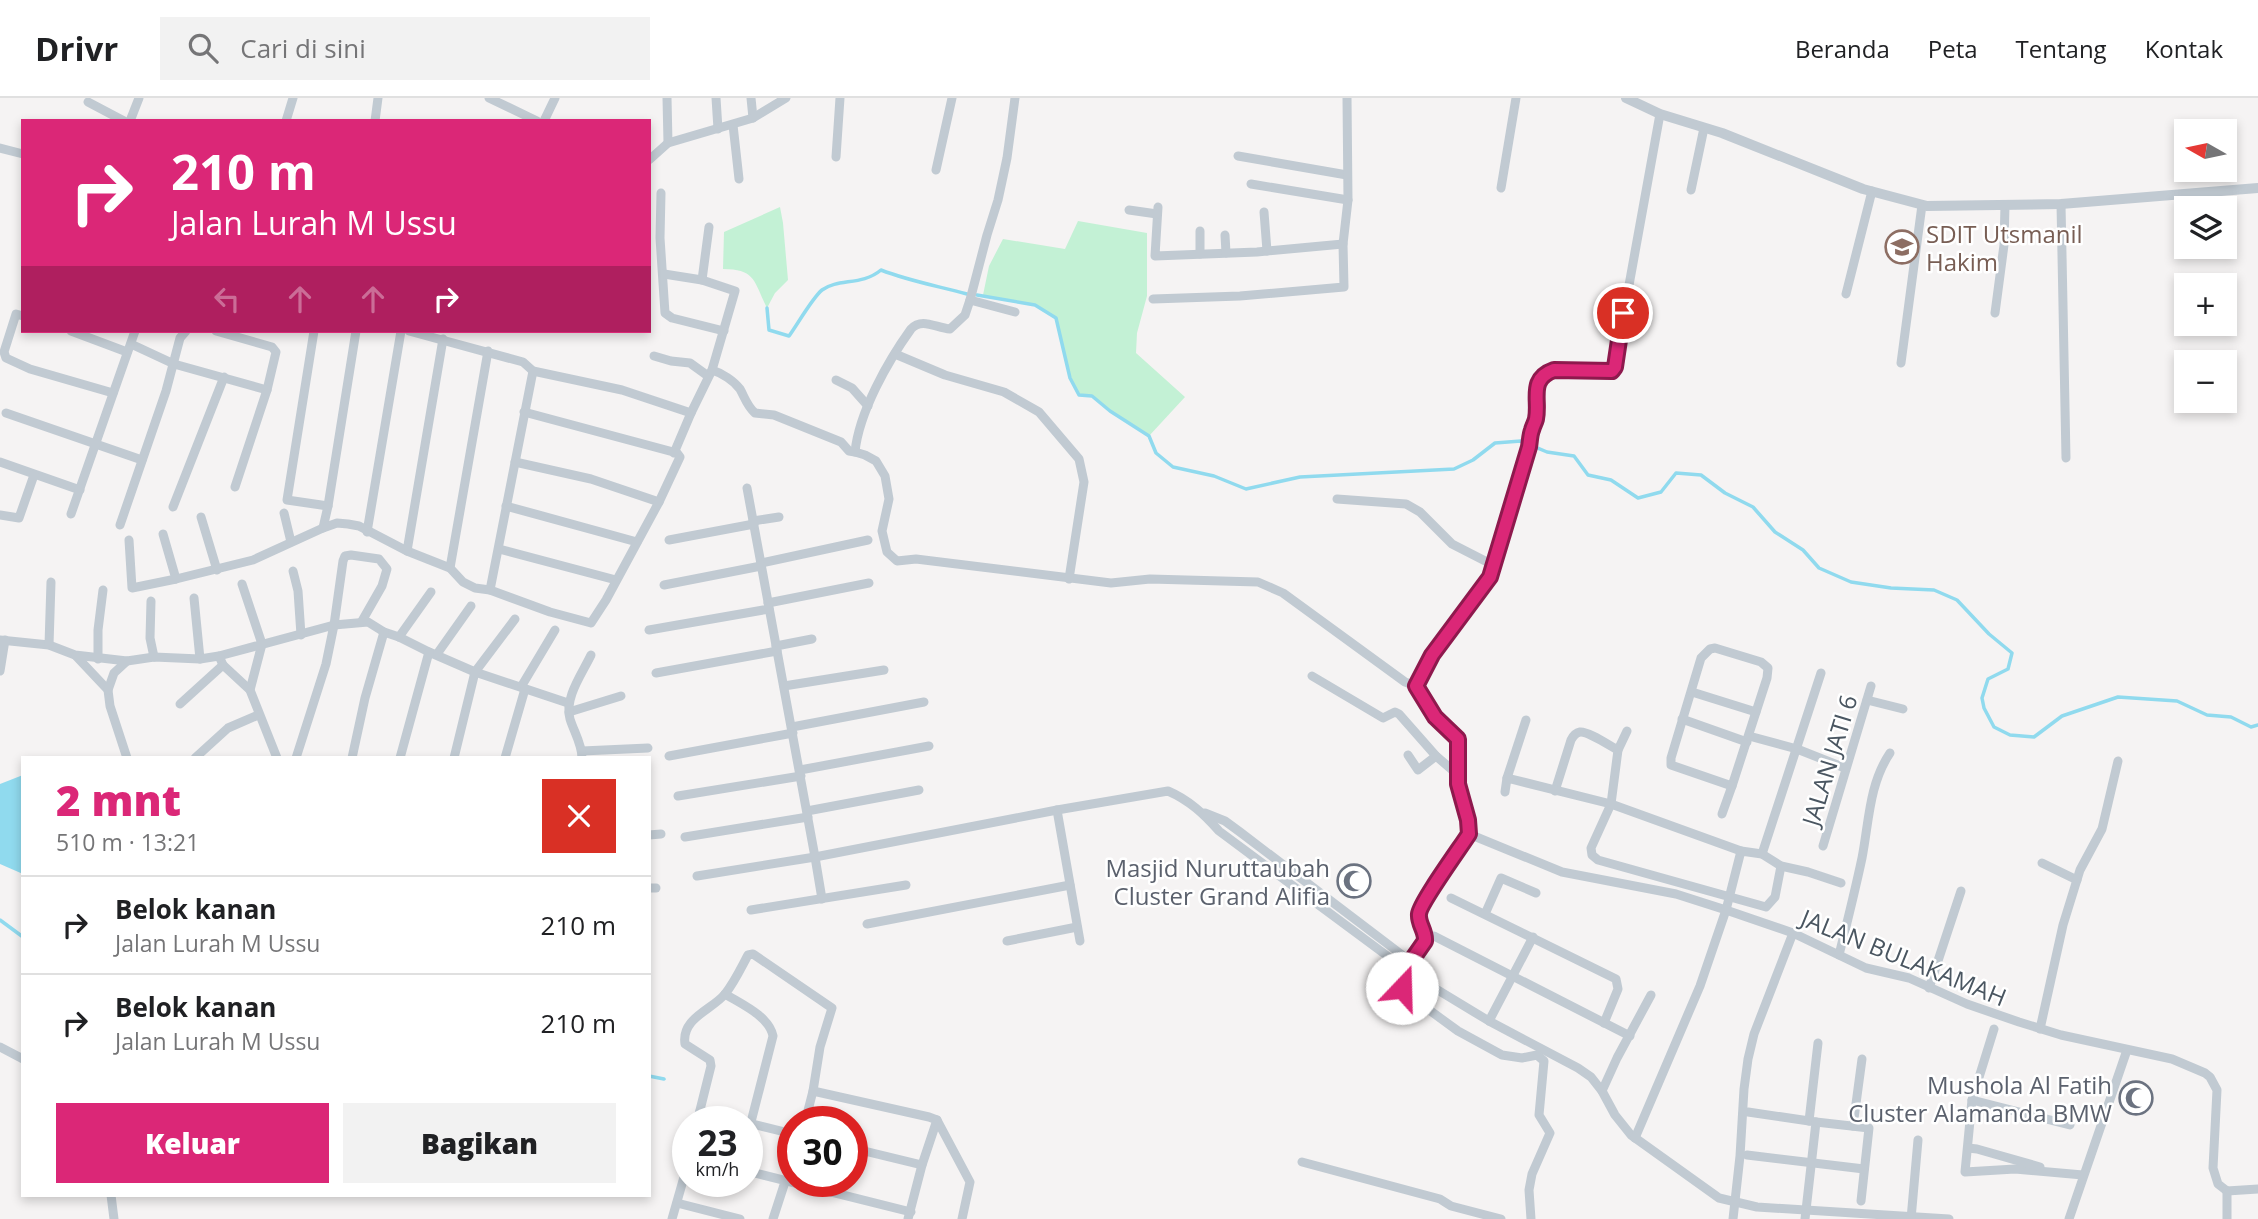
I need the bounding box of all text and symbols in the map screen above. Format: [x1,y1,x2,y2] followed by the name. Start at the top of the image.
[160,17,650,80] search box
[35,26,118,71] text: Drivr
[184,29,222,67] icon: search
[240,30,366,66] text: Cari di sini
[1795,32,1890,65] text: Beranda
[1928,32,1978,65] text: Peta
[2016,32,2107,65] text: Tentang
[2145,32,2223,65] text: Kontak
[2174,119,2236,182] north arrow
[2174,119,2237,413] map controls
[171,138,316,204] text: 210 m
[56,147,147,238] icon: right
[2174,196,2237,259] button: layers
[171,201,457,244] text: Jalan Lurah M Ussu
[1926,217,2083,278] place label: SDIT Utsmanil Hakim
[1883,228,1921,266] school or university icon: SDIT Utsmanil Hakim
[2174,273,2237,336] button: +
[208,280,246,318] icon: left
[281,280,319,318] icon: ahead
[354,280,392,318] icon: ahead
[427,280,465,318] icon: right
[1593,283,1653,343] pin
[1604,294,1642,332] icon: arrive
[2174,350,2237,413] button: −
[1793,691,1865,831] street label: JALAN JATI 6
[56,771,181,828] text: 2 mnt
[542,779,616,853] button: close
[56,826,199,858] text: 510 m · 13:21
[1105,851,1330,912] place label: Masjid Nuruttaubah Cluster Grand Alifia
[1335,862,1373,900] mosque icon: Masjid Nuruttaubah Cluster Grand Alifia
[115,891,276,927] text: Belok kanan
[1795,900,2012,1013] street label: JALAN BULAKAMAH
[56,906,94,944] icon: right
[541,907,616,943] text: 210 m
[115,927,320,959] text: Jalan Lurah M Ussu
[1365,951,1439,1025] position arrow
[115,989,276,1025] text: Belok kanan
[56,1004,94,1042] icon: right
[541,1005,616,1041] text: 210 m
[115,1025,320,1057] text: Jalan Lurah M Ussu
[1848,1068,2112,1129] place label: Mushola Al Fatih Cluster Alamanda BMW
[2117,1079,2155,1117] mosque icon: Mushola Al Fatih Cluster Alamanda BMW
[56,1103,329,1183] button: Keluar
[343,1103,616,1183] button: Bagikan
[777,1106,868,1197] speed limit sign: 30
[697,1119,738,1166] text: 23
[696,1157,739,1181] text: km/h

